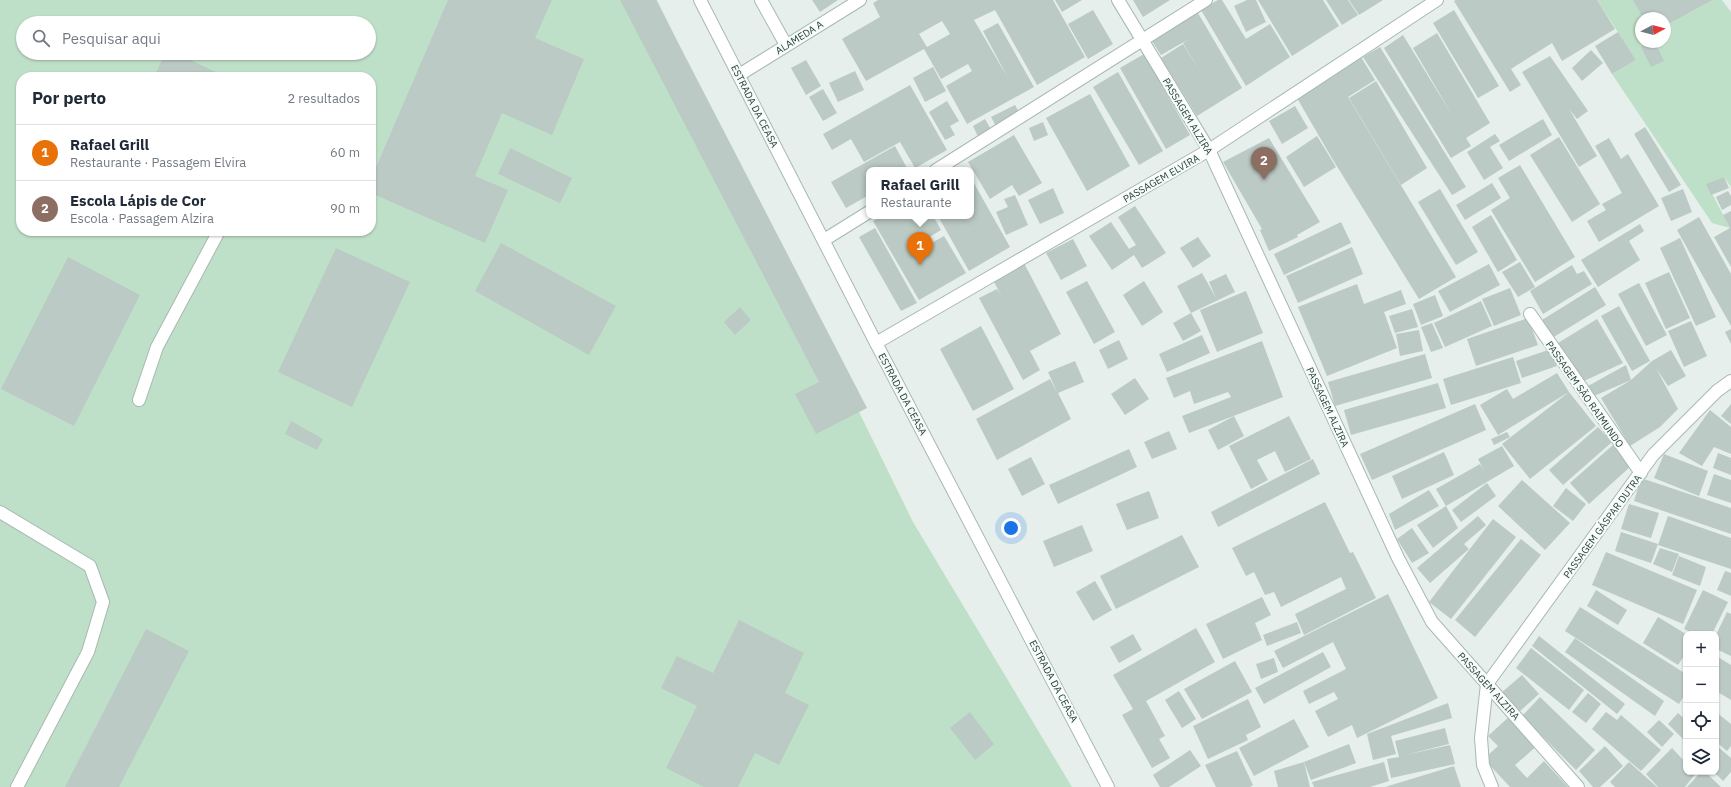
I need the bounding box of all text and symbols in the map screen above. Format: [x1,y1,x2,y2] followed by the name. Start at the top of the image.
[1635,12,1671,48] north arrow
[16,16,376,60] search box
[773,17,826,57] street label: ALAMEDA A
[30,27,52,49] icon: search
[62,29,161,48] text: Pesquisar aqui
[728,63,781,150] street label: ESTRADA DA CEASA
[1160,76,1216,157] street label: PASSAGEM ALZIRA
[32,87,106,109] text: Por perto
[287,90,360,107] text: 2 resultados
[70,135,149,154] text: Rafael Grill
[41,144,49,161] text: 1
[330,144,360,161] text: 60 m
[1251,147,1277,180] pin: 2
[1121,151,1202,206] street label: PASSAGEM ELVIRA
[70,154,246,171] text: Restaurante · Passagem Elvira
[866,167,974,219] popup
[880,175,960,194] text: Rafael Grill
[70,191,206,210] text: Escola Lápis de Cor
[880,194,952,211] text: Restaurante
[41,200,49,217] text: 2
[330,200,360,217] text: 90 m
[70,210,214,227] text: Escola · Passagem Alzira
[907,232,933,265] pin: 1
[1543,338,1626,450] street label: PASSAGEM SÃO RAIMUNDO
[875,351,930,438] street label: ESTRADA DA CEASA
[1303,365,1352,450] street label: PASSAGEM ALZIRA
[1560,471,1645,581] street label: PASSAGEM GÁSPAR DUTRA
[1001,518,1021,538] your location
[1683,631,1719,775] map controls
[1683,631,1719,667] button: +
[1026,638,1081,725] street label: ESTRADA DA CEASA
[1455,650,1523,723] street label: PASSAGEM ALZIRA
[1683,667,1719,703] button: −
[1683,703,1719,739] button: locate
[1683,739,1719,775] button: layers

